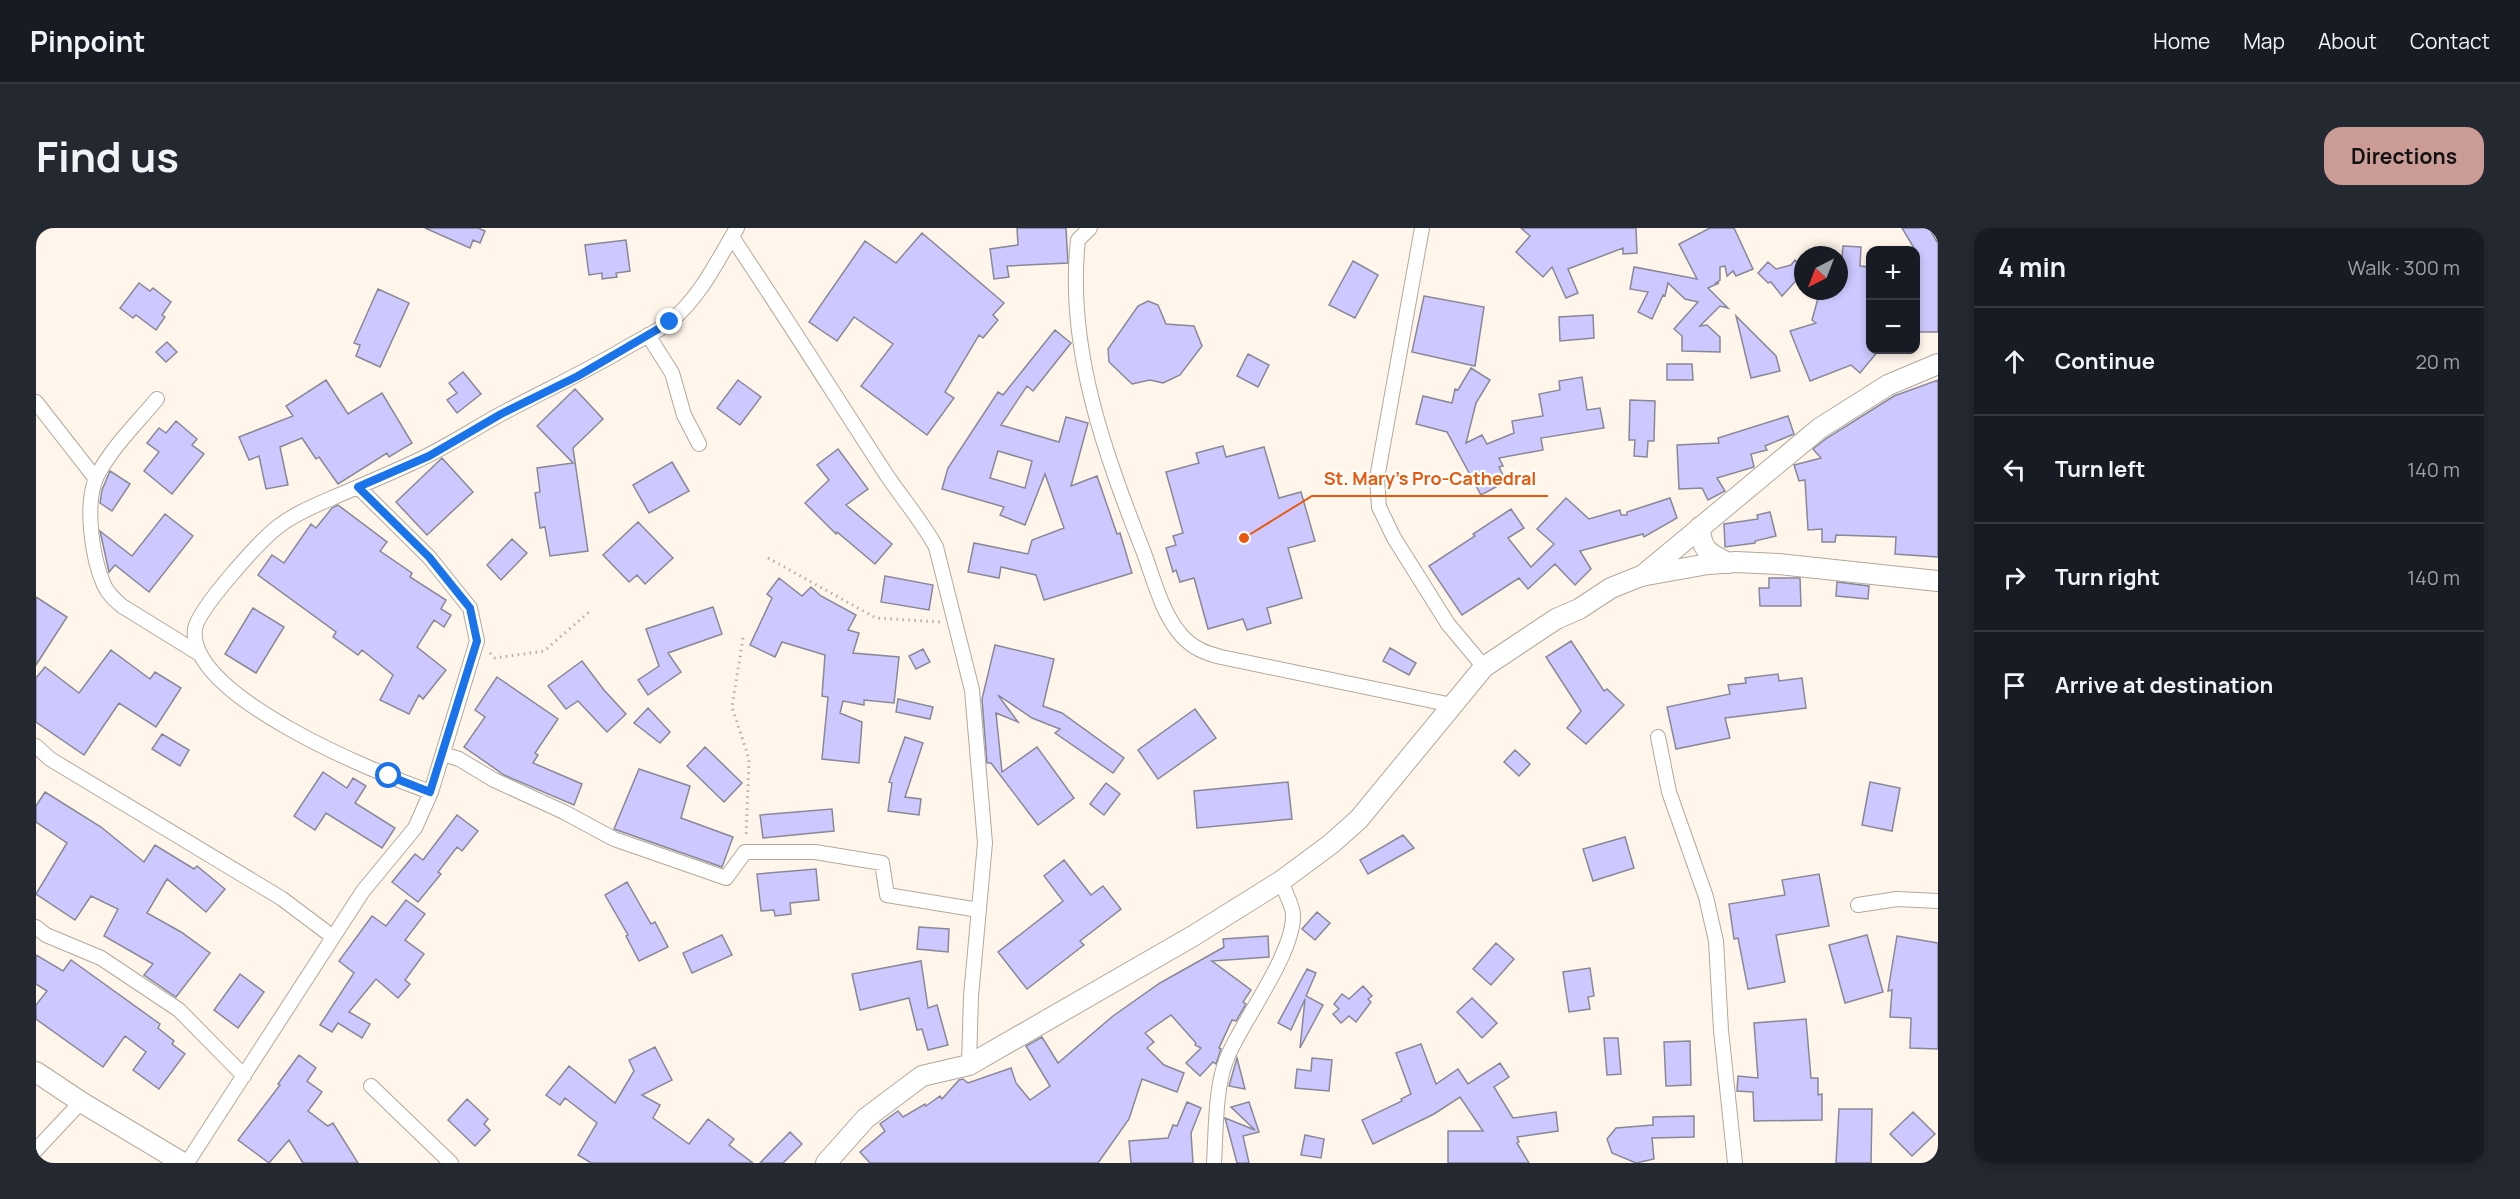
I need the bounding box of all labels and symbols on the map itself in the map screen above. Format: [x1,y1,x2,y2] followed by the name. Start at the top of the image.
[1794,246,1848,300] north arrow
[656,308,682,334] route end
[1312,460,1548,496] callout: St. Mary's Pro-Cathedral
[1324,466,1536,490] text: St. Mary's Pro-Cathedral
[375,762,401,788] route start

